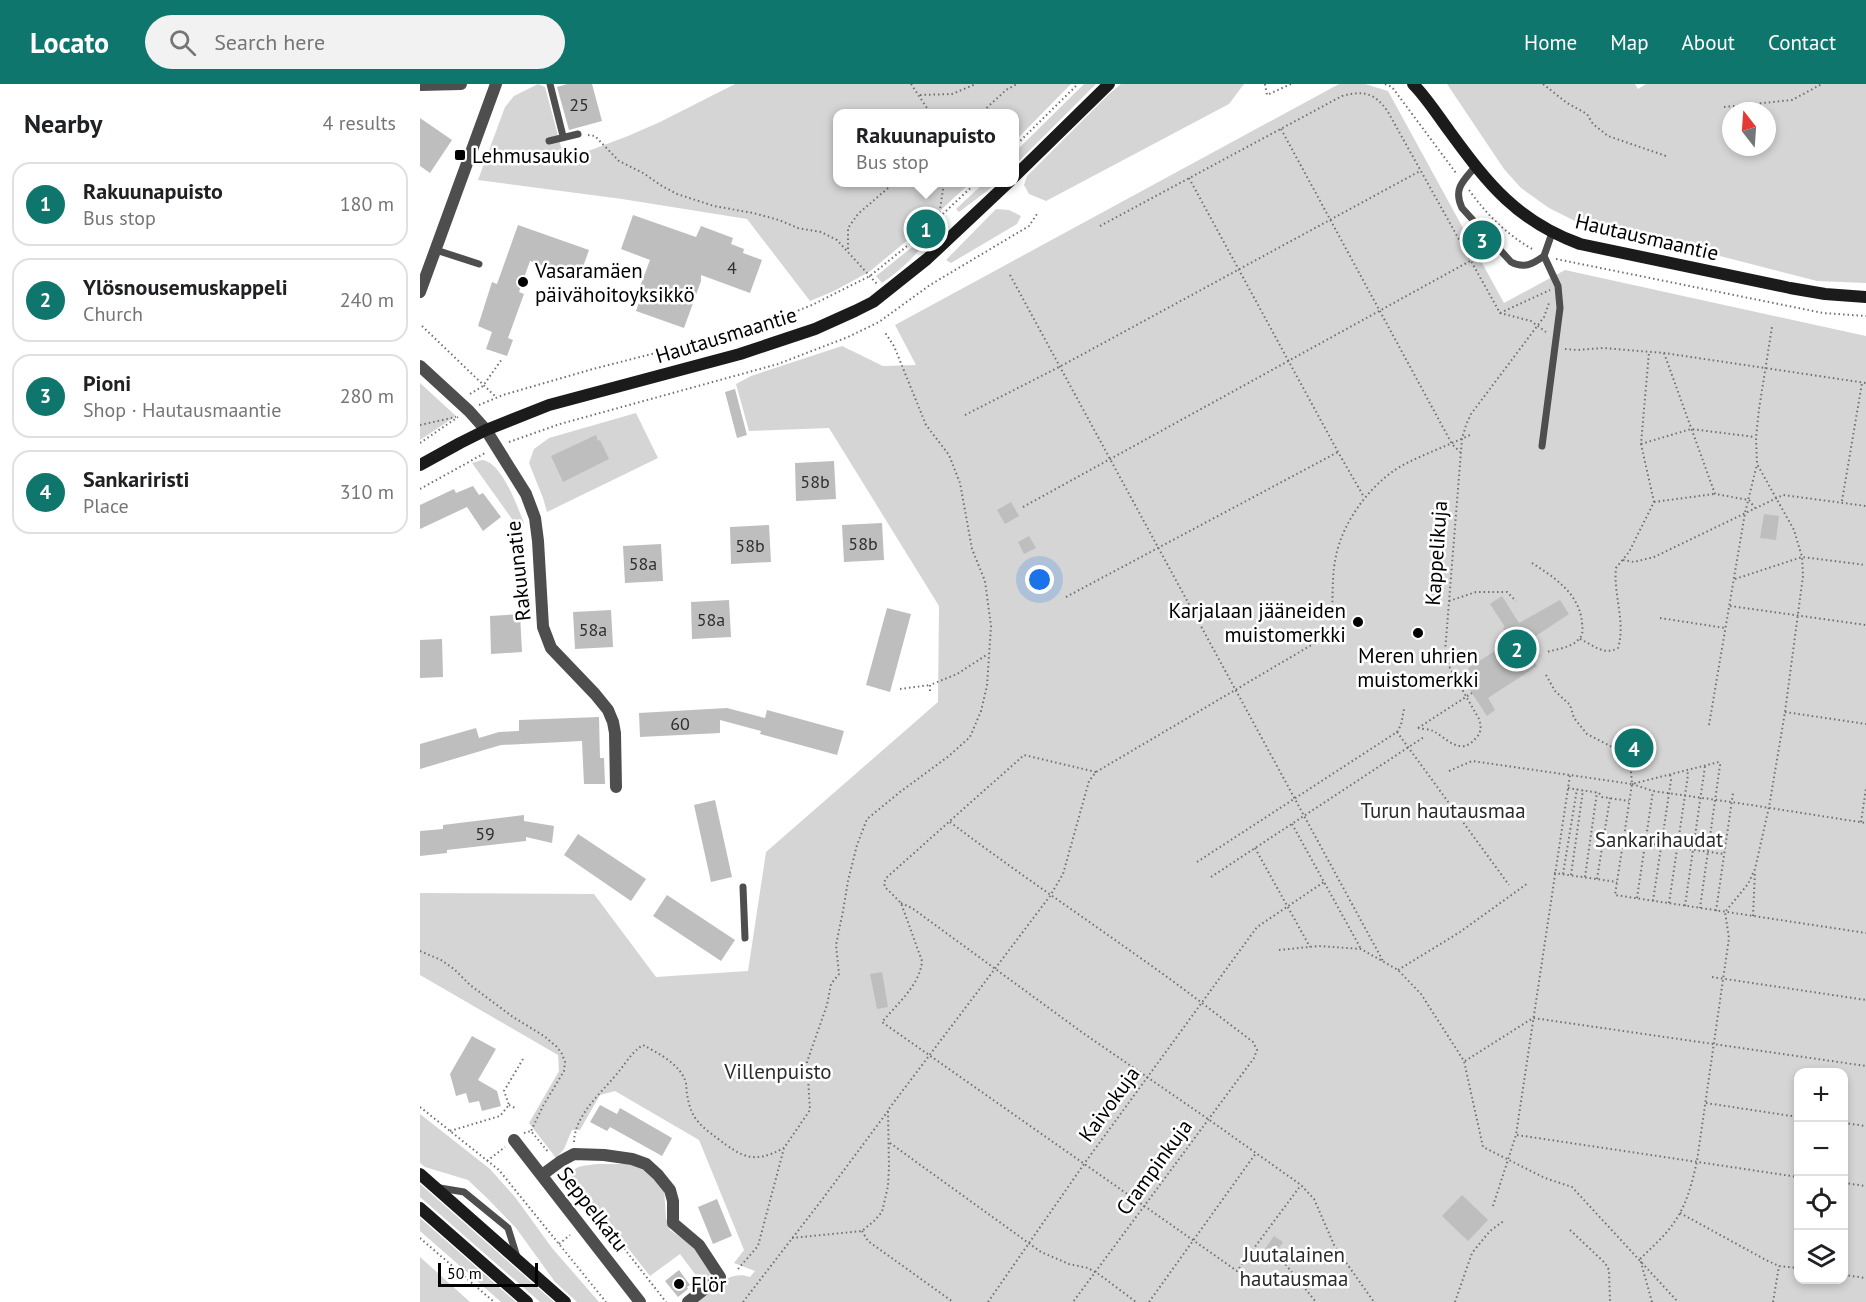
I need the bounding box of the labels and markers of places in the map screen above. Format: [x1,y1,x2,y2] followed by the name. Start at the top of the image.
[472,142,590,169] place label: Lehmusaukio
[453,148,467,162] marker: Lehmusaukio
[906,206,946,252] pin: 1
[1462,218,1502,262] pin: 3
[534,257,695,308] place label: Vasaramäen päivähoitoyksikkö
[516,275,530,289] marker: Vasaramäen päivähoitoyksikkö
[1168,597,1346,648] place label: Karjalaan jääneiden muistomerkki
[1351,615,1365,629] marker: Karjalaan jääneiden muistomerkki
[1411,626,1425,640] marker: Meren uhrien muistomerkki
[1498,626,1536,672] pin: 2
[1357,642,1479,693] place label: Meren uhrien muistomerkki
[1614,726,1654,770] pin: 4
[691,1271,726,1298] place label: Flör
[672,1277,686,1291] marker: Flör

